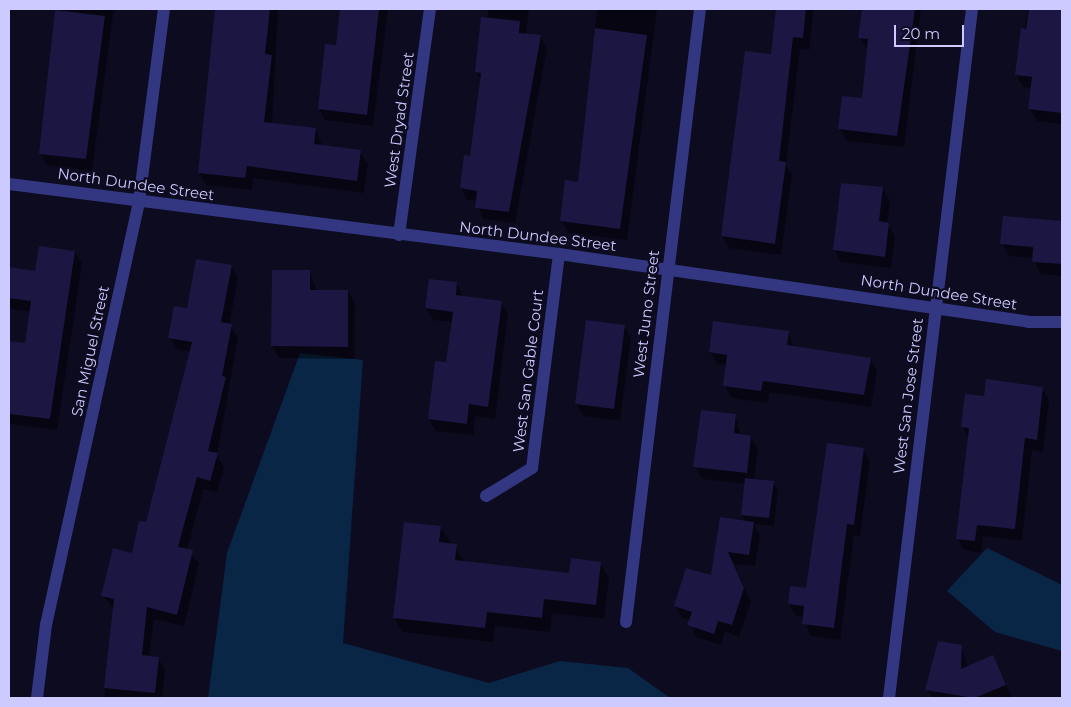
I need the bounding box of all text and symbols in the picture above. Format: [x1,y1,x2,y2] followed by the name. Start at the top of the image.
[896,15,966,47] scale bar
[902,24,940,43] text: 20 m
[381,51,417,189] street label: West Dryad Street
[56,164,216,204] street label: North Dundee Street
[458,217,618,255] street label: North Dundee Street
[629,249,663,379] street label: West Juno Street
[859,271,1019,313] street label: North Dundee Street
[67,284,113,418] street label: San Miguel Street
[509,288,547,454] street label: West San Gable Court
[890,317,926,475] street label: West San Jose Street

